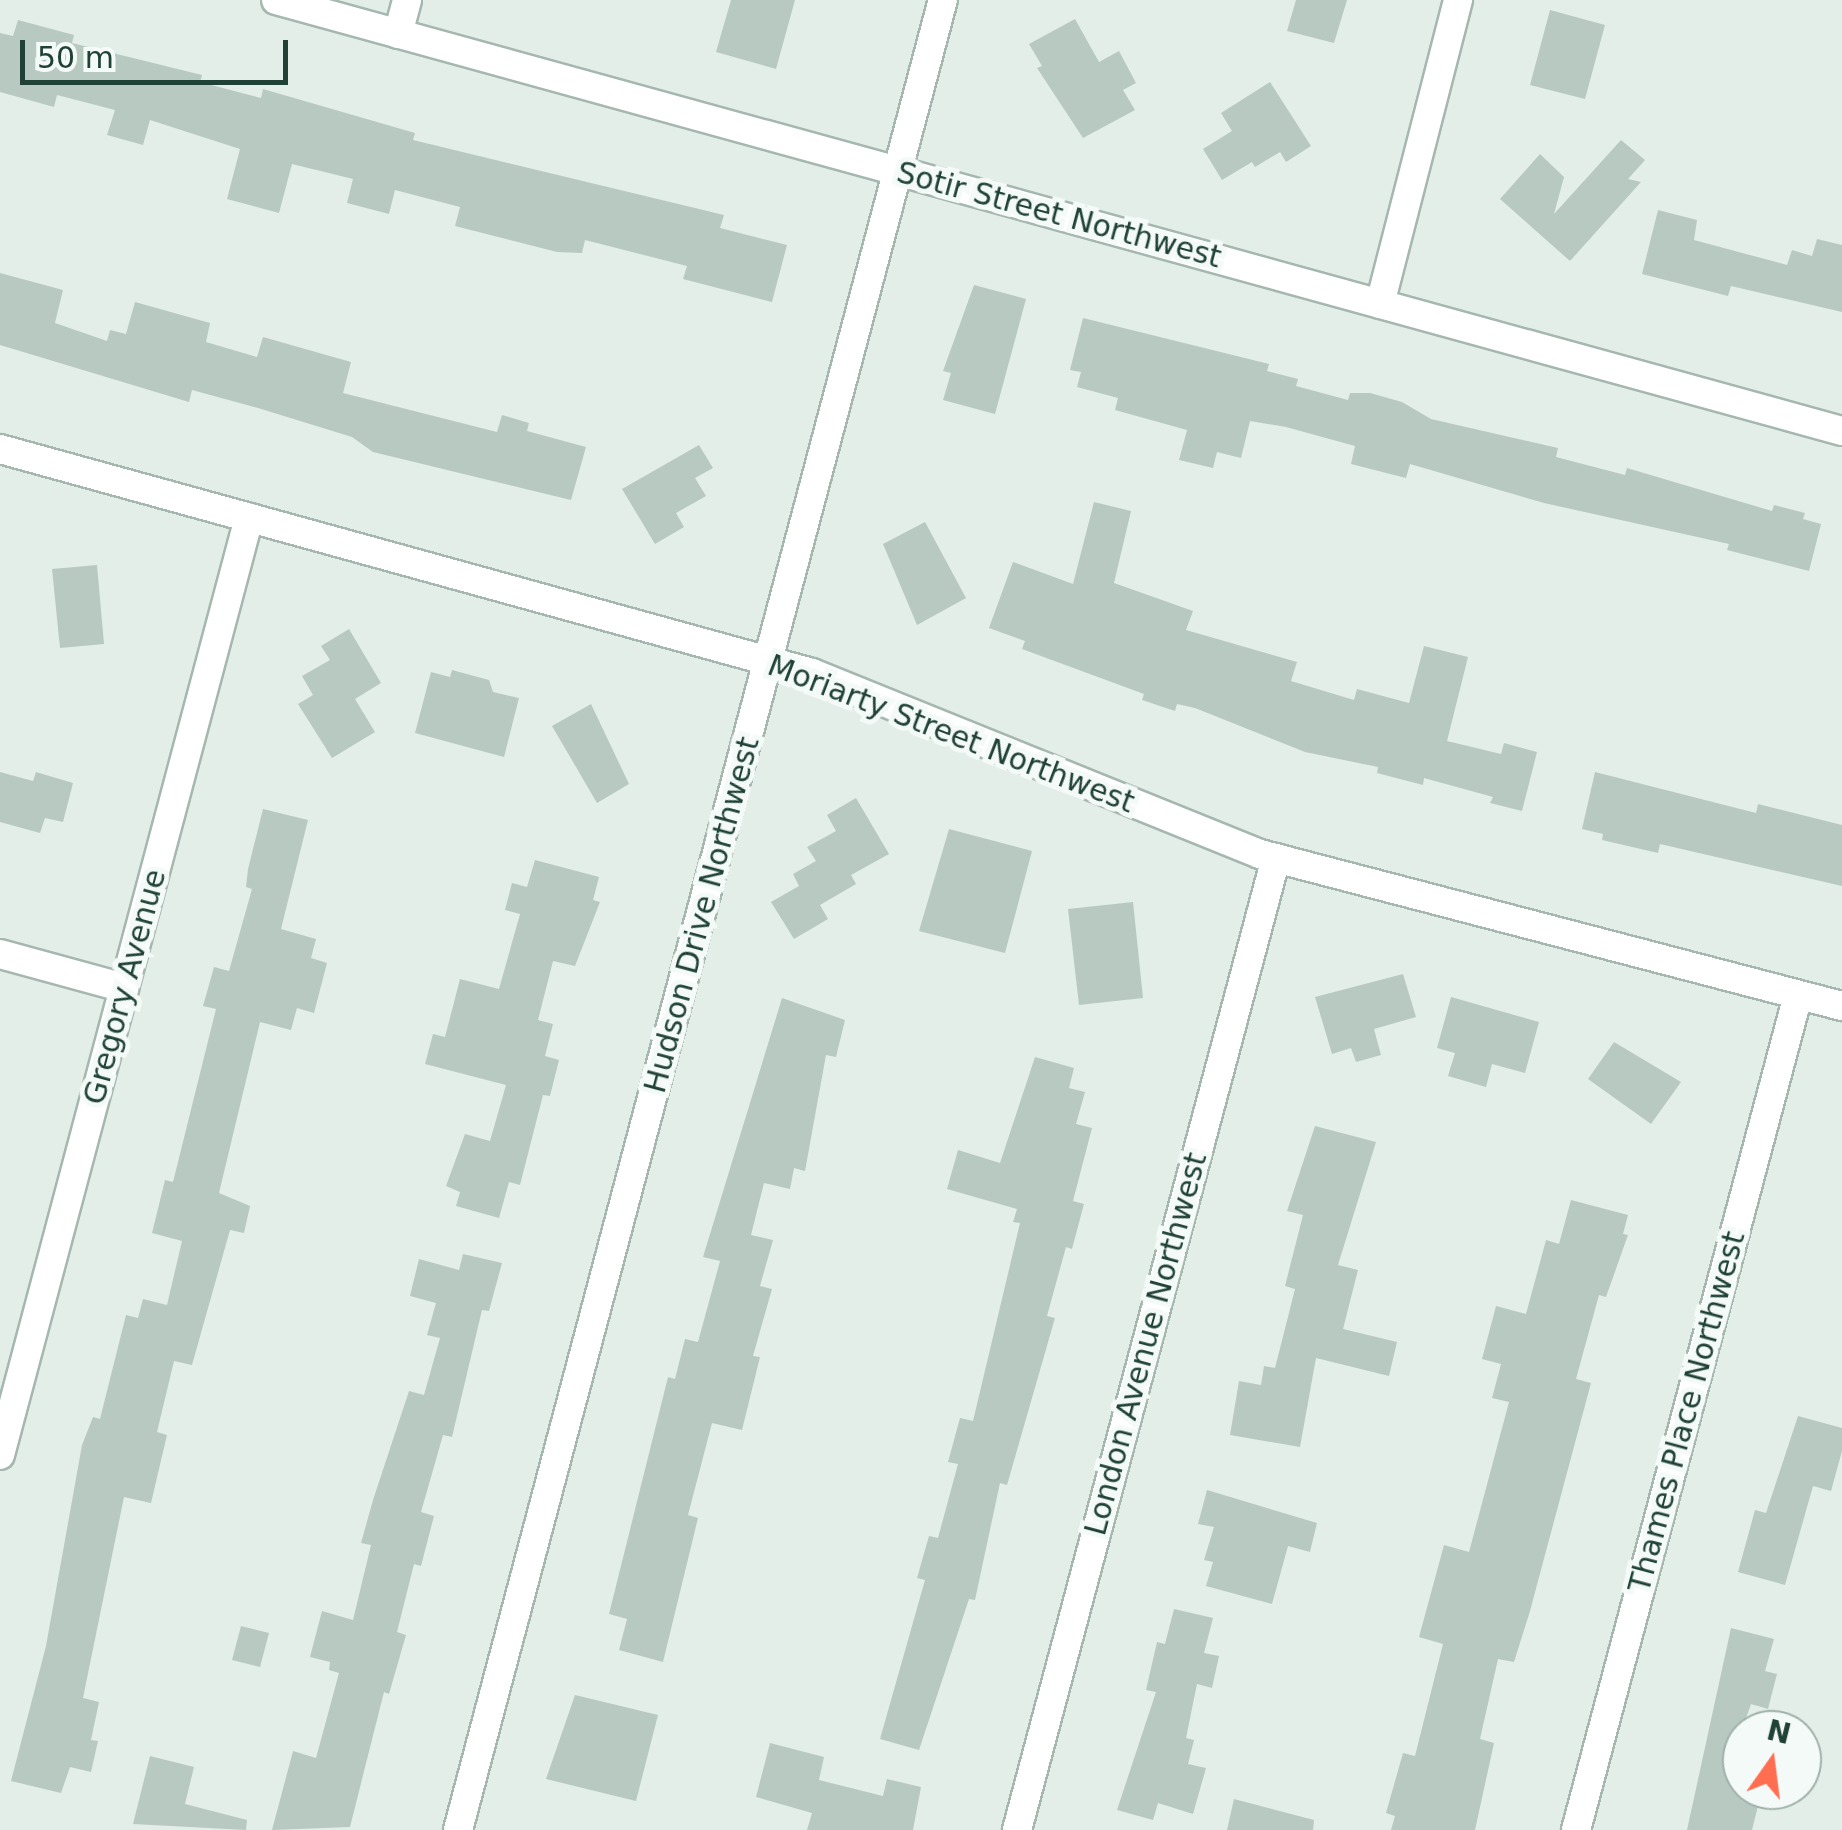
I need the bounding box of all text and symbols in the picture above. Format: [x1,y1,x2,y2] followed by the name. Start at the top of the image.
[25,20,292,82] scale bar
[37,40,114,75] text: 50 m
[893,154,1225,276] street label: Sotir Street Northwest
[763,647,1139,821] street label: Moriarty Street Northwest
[637,733,767,1097] street label: Hudson Drive Northwest
[76,866,174,1108] street label: Gregory Avenue
[1078,1149,1214,1539] street label: London Avenue Northwest
[1621,1228,1753,1596] street label: Thames Place Northwest
[1722,1710,1822,1810] north arrow
[1764,1714,1794,1751] text: N

